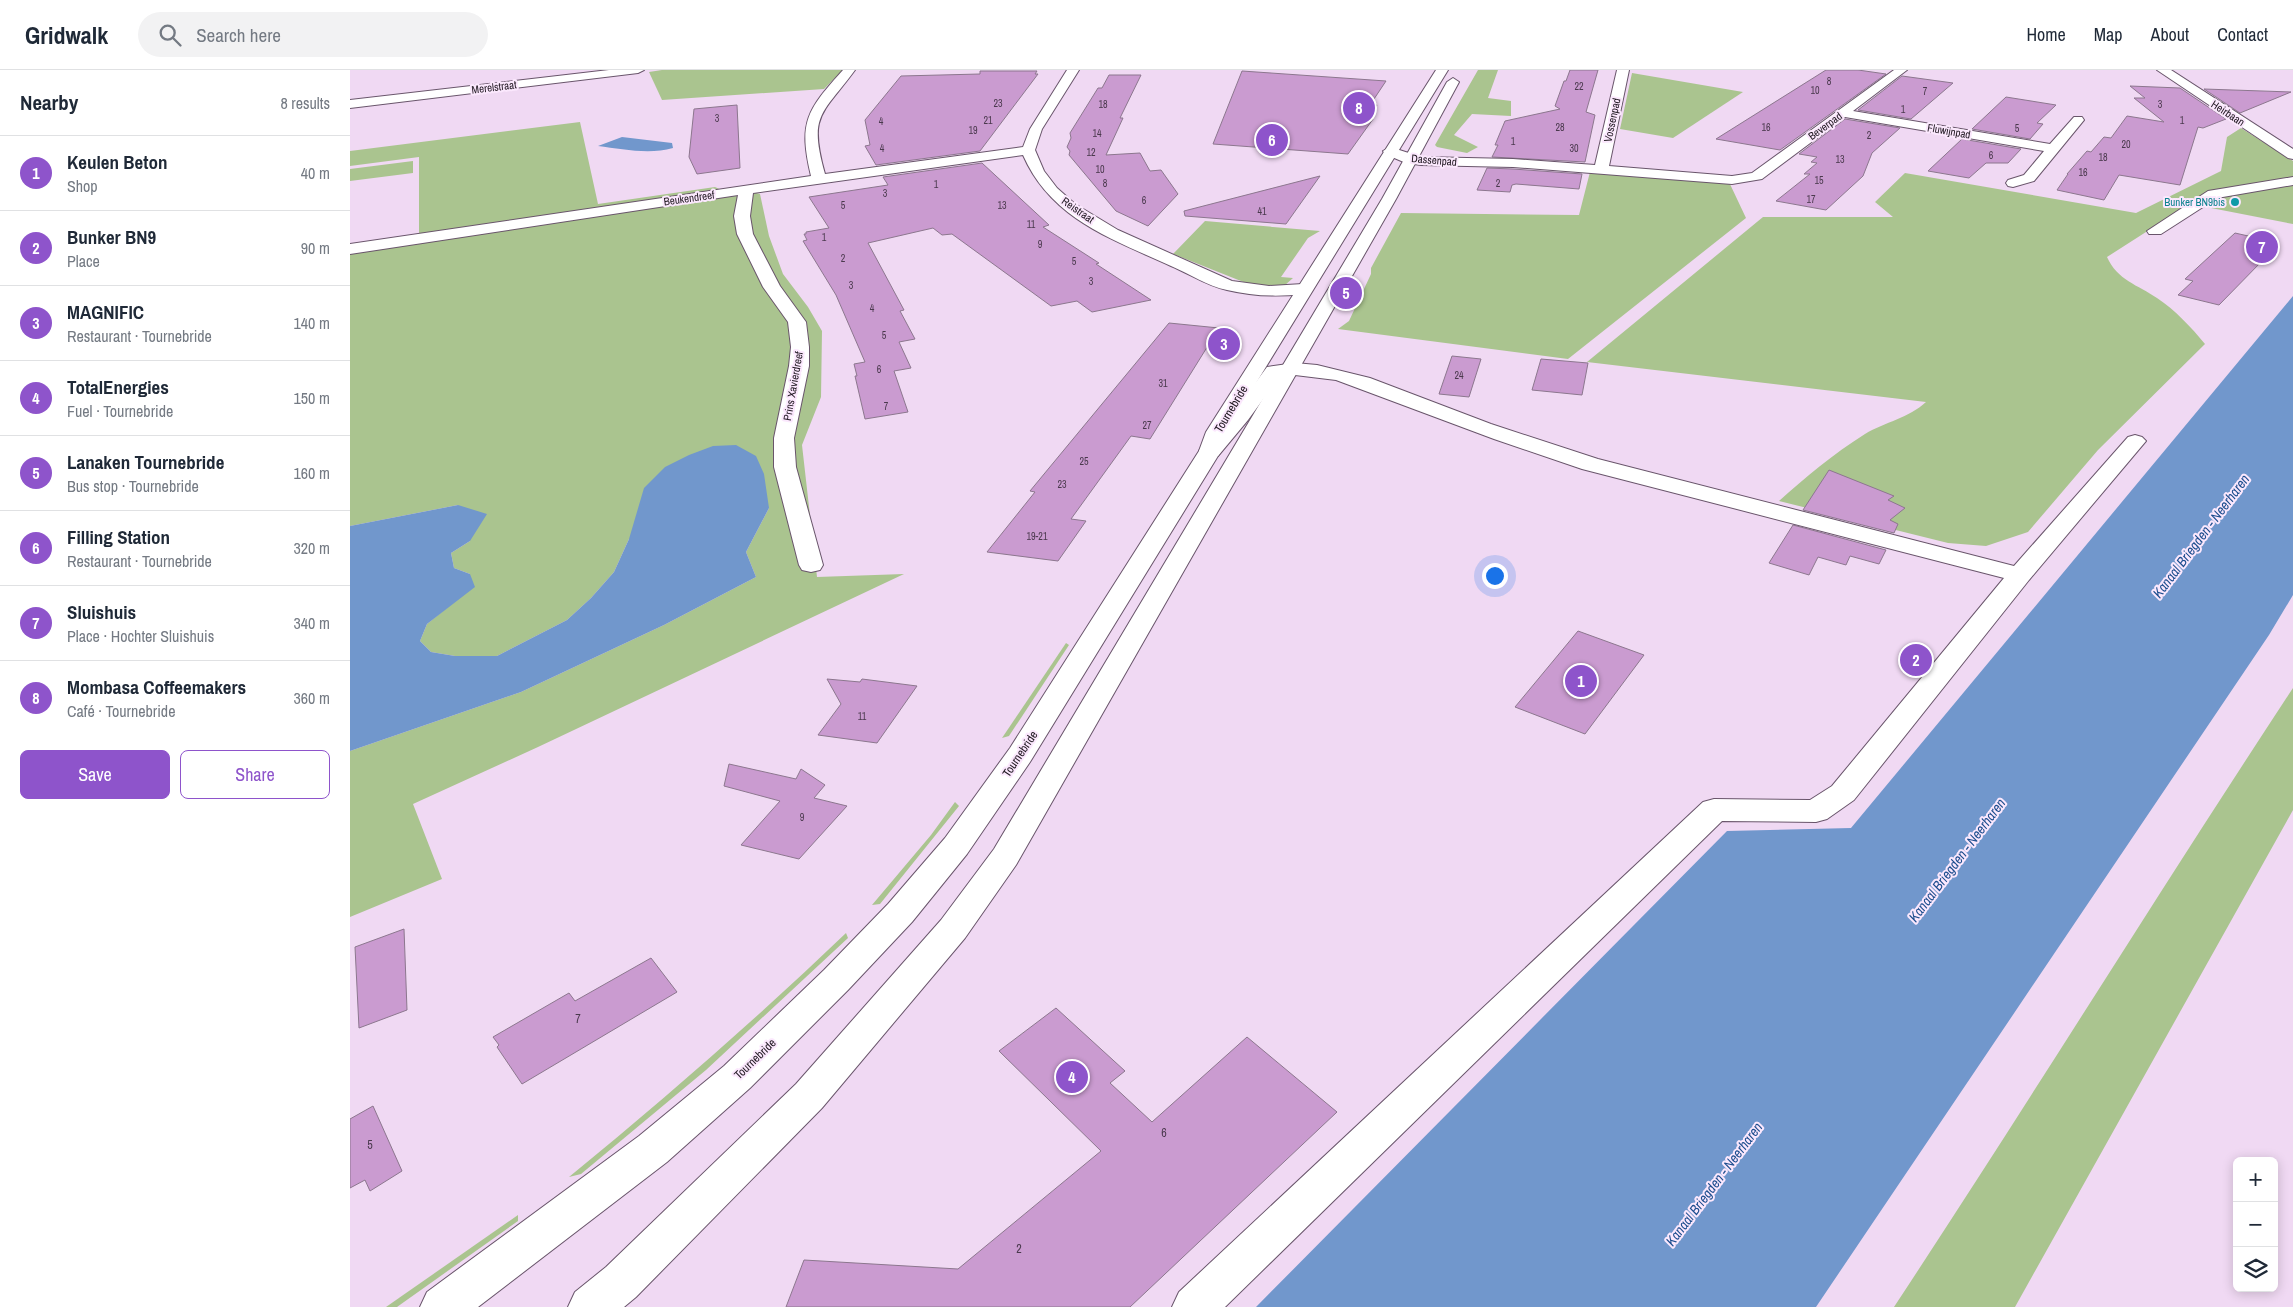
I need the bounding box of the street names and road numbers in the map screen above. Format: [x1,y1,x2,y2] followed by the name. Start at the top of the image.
[471,77,518,97] street label: Merelstraat
[1601,97,1623,143] street label: Vossenpad
[2209,97,2247,129] street label: Heirbaan
[1805,109,1845,143] street label: Beverpad
[1926,120,1972,142] street label: Fluwijnpad
[1411,151,1457,169] street label: Dassenpad
[663,187,716,208] street label: Beukendreef
[1059,194,1097,227] street label: Reistraat
[780,350,806,422] street label: Prins Xavierdreef
[1211,382,1251,436] street label: Tournebride
[999,728,1041,780] street label: Tournebride
[731,1035,779,1083] street label: Tournebride

